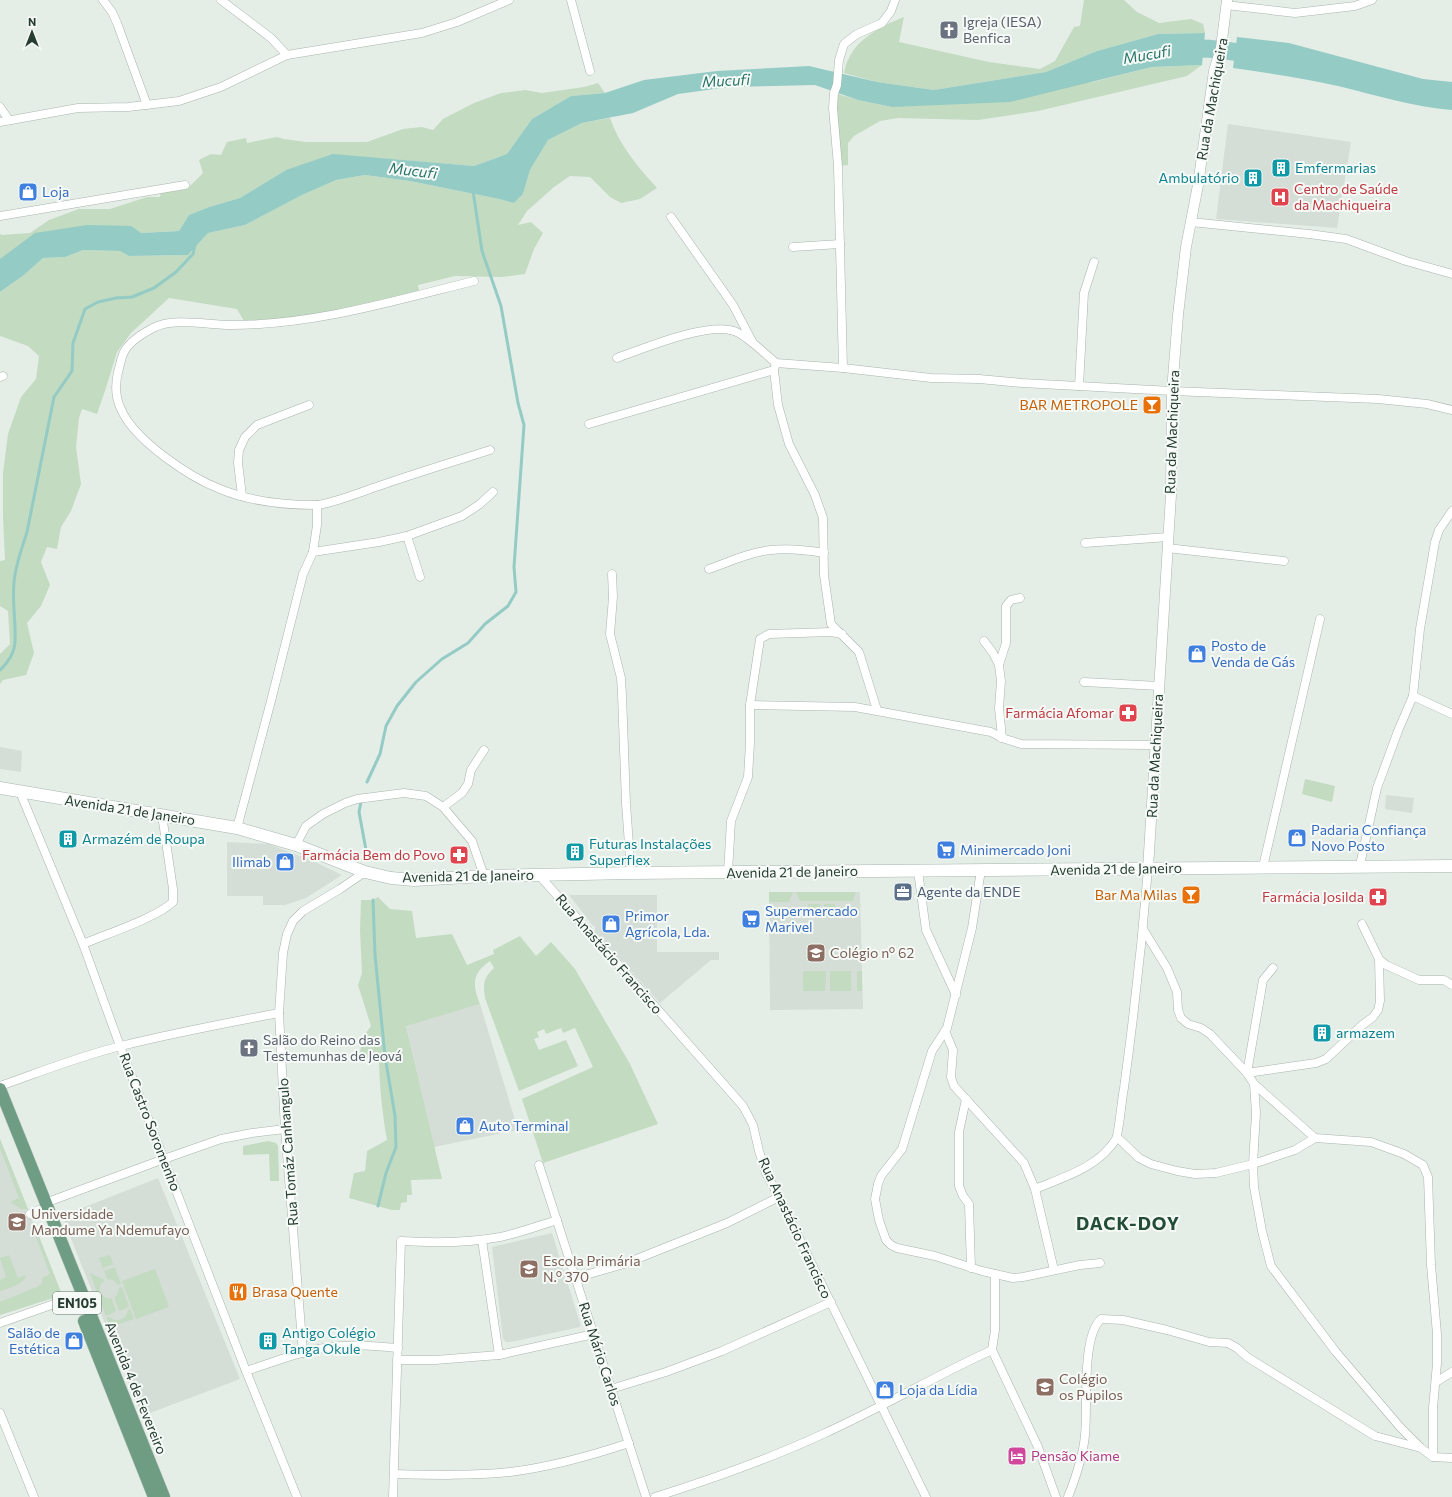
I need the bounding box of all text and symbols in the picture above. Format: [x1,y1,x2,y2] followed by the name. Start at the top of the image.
[12,12,52,52] north arrow
[963,13,1042,46] place label: Igreja (IESA) Benfica
[28,15,36,28] text: N
[938,19,960,41] church icon: Igreja (IESA) Benfica
[1192,36,1231,162] street label: Rua da Machiqueira
[1121,41,1173,67] water label: Mucufi
[701,70,752,90] water label: Mucufi
[1270,157,1292,179] building icon: Emfermarias
[388,158,439,182] water label: Mucufi
[1295,159,1376,176] place label: Emfermarias
[1242,167,1264,189] building icon: Ambulatório
[1159,169,1239,186] place label: Ambulatório
[1294,180,1398,213] place label: Centro de Saúde da Machiqueira
[17,181,39,203] shop icon: Loja
[42,183,69,200] place label: Loja
[1269,186,1291,208] hospital icon: Centro de Saúde da Machiqueira
[1161,370,1182,494] street label: Rua da Machiqueira
[1141,394,1163,416] bar icon: BAR METROPOLE
[1019,396,1138,413] place label: BAR METROPOLE
[1211,637,1295,670] place label: Posto de Venda de Gás
[1186,643,1208,665] shop icon: Posto de Venda de Gás
[1143,694,1166,818] street label: Rua da Machiqueira
[1117,702,1139,724] pharmacy icon: Farmácia Afomar
[1005,704,1114,721] place label: Farmácia Afomar
[64,791,197,828] street label: Avenida 21 de Janeiro
[1311,821,1426,854] place label: Padaria Confiança Novo Posto
[1286,827,1308,849] shop icon: Padaria Confiança Novo Posto
[57,828,79,850] building icon: Armazém de Roupa
[82,830,205,847] place label: Armazém de Roupa
[589,835,711,868] place label: Futuras Instalações Superflex
[935,839,957,861] supermarket icon: Minimercado Joni
[564,841,586,863] building icon: Futuras Instalações Superflex
[960,841,1071,858] place label: Minimercado Joni
[448,844,470,866] pharmacy icon: Farmácia Bem do Povo
[302,846,445,863] place label: Farmácia Bem do Povo
[274,851,296,873] shop icon: Ilimab
[232,853,271,870] place label: Ilimab
[1050,859,1182,878] street label: Avenida 21 de Janeiro
[726,862,858,881] street label: Avenida 21 de Janeiro
[402,866,534,885] street label: Avenida 21 de Janeiro
[892,881,914,903] office icon: Agente da ENDE
[917,883,1020,900] place label: Agente da ENDE
[1180,884,1202,906] bar icon: Bar Ma Milas
[1095,886,1177,903] place label: Bar Ma Milas
[1367,886,1389,908] pharmacy icon: Farmácia Josilda
[1262,888,1364,905] place label: Farmácia Josilda
[553,890,666,1017] street label: Rua Anastácio Francisco
[765,902,858,935] place label: Supermercado Marivel
[625,907,710,940] place label: Primor Agrícola, Lda.
[740,908,762,930] supermarket icon: Supermercado Marivel
[600,913,622,935] shop icon: Primor Agrícola, Lda.
[805,942,827,964] school or university icon: Colégio nº 62
[830,944,914,961] place label: Colégio nº 62
[1311,1022,1333,1044] building icon: armazem
[1336,1024,1395,1041] place label: armazem
[263,1031,402,1064] place label: Salão do Reino das Testemunhas de Jeová
[238,1037,260,1059] church icon: Salão do Reino das Testemunhas de Jeová
[116,1050,185,1193] street label: Rua Castro Soromenho
[274,1078,301,1227] street label: Rua Tomáz Canhangulo
[454,1115,476,1137] shop icon: Auto Terminal
[479,1117,569,1134] place label: Auto Terminal
[755,1154,836,1301] street label: Rua Anastácio Francisco
[31,1205,190,1238] place label: Universidade Mandume Ya Ndemufayo
[6,1211,28,1233] school or university icon: Universidade Mandume Ya Ndemufayo
[1076,1212,1180,1234] district label: DACK-DOY
[543,1252,640,1285] place label: Escola Primária N.º 370
[518,1258,540,1280] school or university icon: Escola Primária N.º 370
[227,1281,249,1303] restaurant icon: Brasa Quente
[252,1283,338,1300] place label: Brasa Quente
[53,1292,101,1314] road number: EN105
[576,1300,625,1408] street label: Rua Mário Carlos
[102,1319,171,1457] street label: Avenida 4 de Fevereiro
[7,1324,60,1357] place label: Salão de Estética
[282,1324,376,1357] place label: Antigo Colégio Tanga Okule
[63,1330,85,1352] shop icon: Salão de Estética
[257,1330,279,1352] building icon: Antigo Colégio Tanga Okule
[1059,1370,1123,1403] place label: Colégio os Pupilos
[1034,1376,1056,1398] school or university icon: Colégio os Pupilos
[874,1379,896,1401] shop icon: Loja da Lídia
[899,1381,978,1398] place label: Loja da Lídia
[1006,1445,1028,1467] hotel icon: Pensão Kiame
[1031,1447,1120,1464] place label: Pensão Kiame

